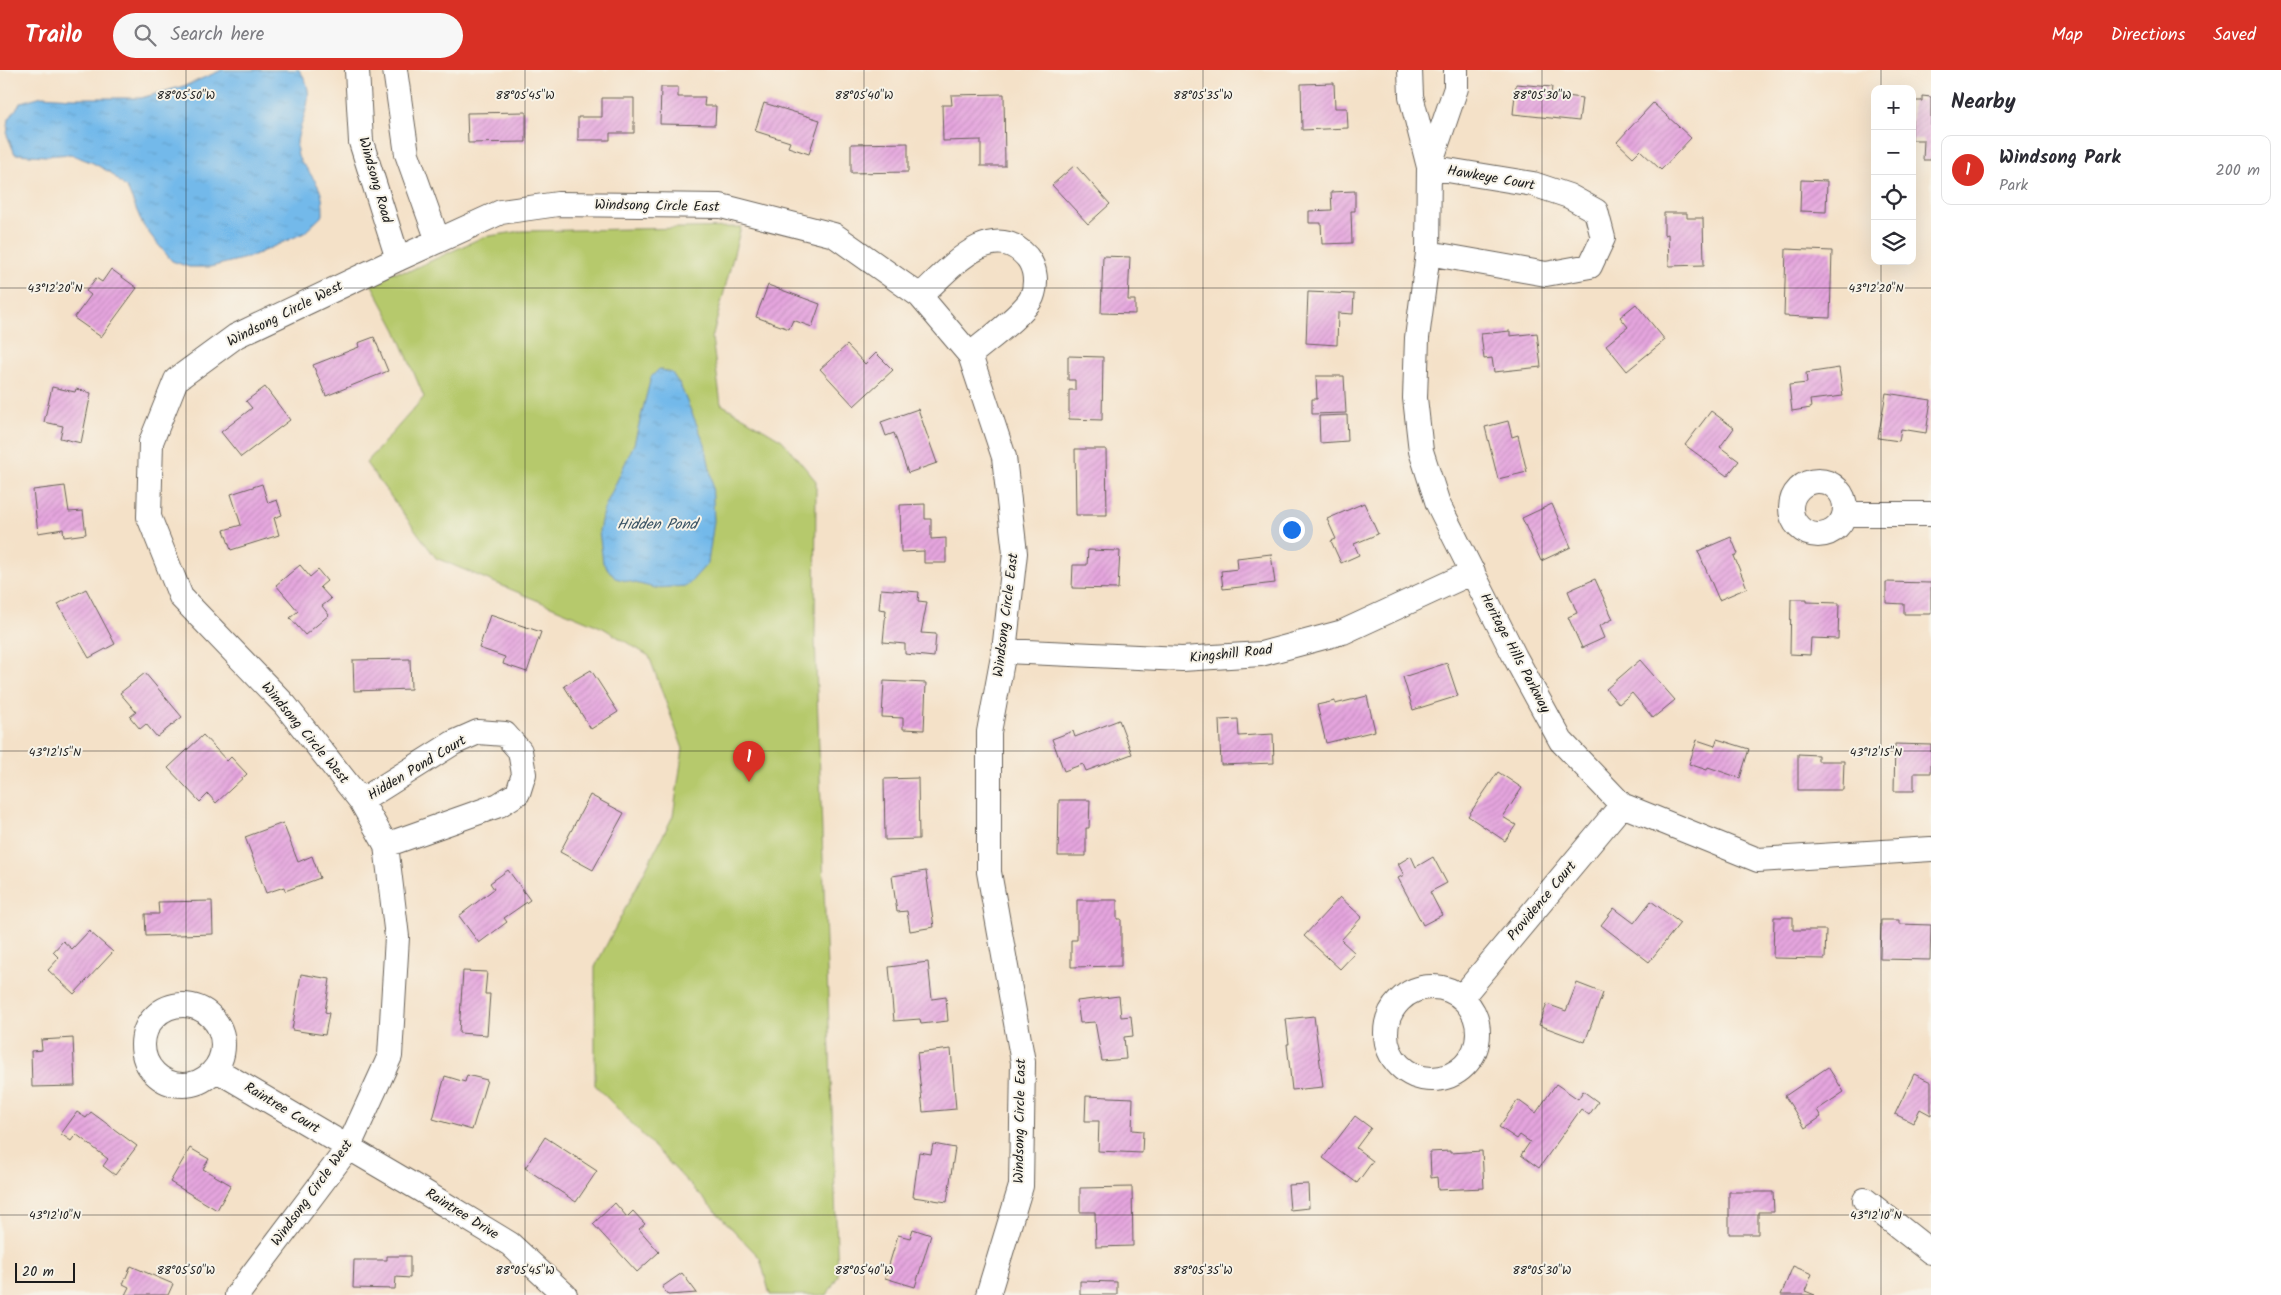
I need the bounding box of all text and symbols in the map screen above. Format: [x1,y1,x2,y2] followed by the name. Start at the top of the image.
[113,13,463,58] search box
[25,16,83,55] text: Trailo
[171,20,264,50] text: Search here
[131,21,159,49] icon: search
[2051,21,2083,50] text: Map
[2111,21,2185,50] text: Directions
[2213,21,2256,50] text: Saved
[1871,85,1916,265] map controls
[1871,85,1916,130] button: +
[157,86,215,105] text: 88°05'50"W
[495,86,555,105] text: 88°05'45"W
[835,86,893,105] text: 88°05'40"W
[1173,86,1233,105] text: 88°05'35"W
[1513,86,1571,105] text: 88°05'30"W
[1951,86,2016,119] text: Nearby
[1871,130,1916,175] button: −
[352,134,398,227] street label: Windsong Road
[1999,143,2121,173] text: Windsong Park
[1966,158,1970,183] text: 1
[2216,158,2260,183] text: 200 m
[1446,160,1537,197] street label: Hawkeye Court
[1999,173,2028,198] text: Park
[1871,175,1916,220] button: locate
[594,194,720,218] street label: Windsong Circle East
[1871,220,1916,265] button: layers
[223,275,347,353] street label: Windsong Circle West
[27,279,83,298] text: 43°12'20"N
[1848,279,1904,298] text: 43°12'20"N
[617,513,700,537] water label: Hidden Pond
[1279,517,1305,543] your location
[987,551,1025,678] street label: Windsong Circle East
[1474,589,1556,717] street label: Heritage Hills Parkway
[1189,639,1274,669] street label: Kingshill Road
[256,677,355,789] street label: Windsong Circle West
[364,730,471,806] street label: Hidden Pond Court
[733,741,765,782] pin: 1
[29,743,81,762] text: 43°12'15"N
[1850,743,1902,762] text: 43°12'15"N
[1502,856,1582,946] street label: Providence Court
[1008,1058,1032,1184] street label: Windsong Circle East
[240,1077,325,1140] street label: Raintree Court
[266,1135,359,1251] street label: Windsong Circle West
[421,1183,504,1246] street label: Raintree Drive
[29,1206,81,1225] text: 43°12'10"N
[1850,1206,1902,1225] text: 43°12'10"N
[15,1260,75,1283] scale bar
[22,1261,54,1283] text: 20 m
[157,1261,215,1280] text: 88°05'50"W
[495,1261,555,1280] text: 88°05'45"W
[835,1261,893,1280] text: 88°05'40"W
[1173,1261,1233,1280] text: 88°05'35"W
[1513,1261,1571,1280] text: 88°05'30"W

